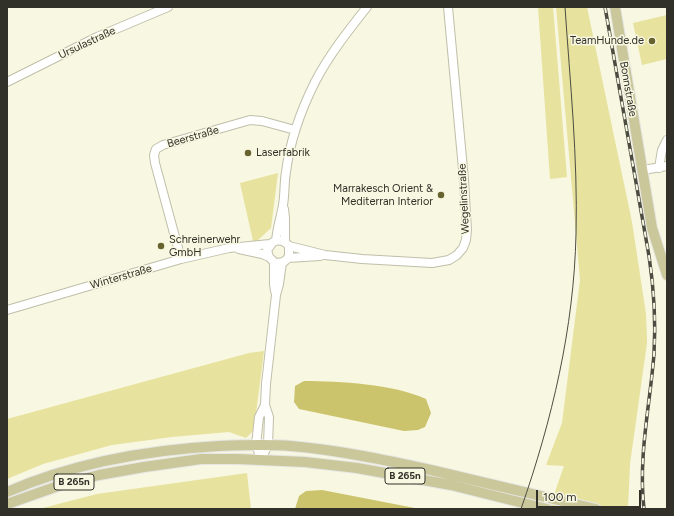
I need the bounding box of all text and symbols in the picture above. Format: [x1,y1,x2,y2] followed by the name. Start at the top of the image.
[56,24,118,62] street label: Ursulastraße
[570,34,644,48] place label: TeamHunde.de
[647,36,657,46] marker: TeamHunde.de
[617,60,639,118] street label: Bonnstraße
[166,123,220,151] street label: Beerstraße
[256,146,310,160] place label: Laserfabrik
[243,148,253,158] marker: Laserfabrik
[456,163,472,235] street label: Wegelinstraße
[333,182,433,208] place label: Marrakesch Orient & Mediterran Interior
[436,190,446,200] marker: Marrakesch Orient & Mediterran Interior
[169,233,240,259] place label: Schreinerwehr GmbH
[156,241,166,251] marker: Schreinerwehr GmbH
[88,262,154,292] street label: Winterstraße
[385,468,425,484] road number: B 265n
[54,474,94,490] road number: B 265n
[538,482,643,508] scale bar
[543,490,577,504] text: 100 m

